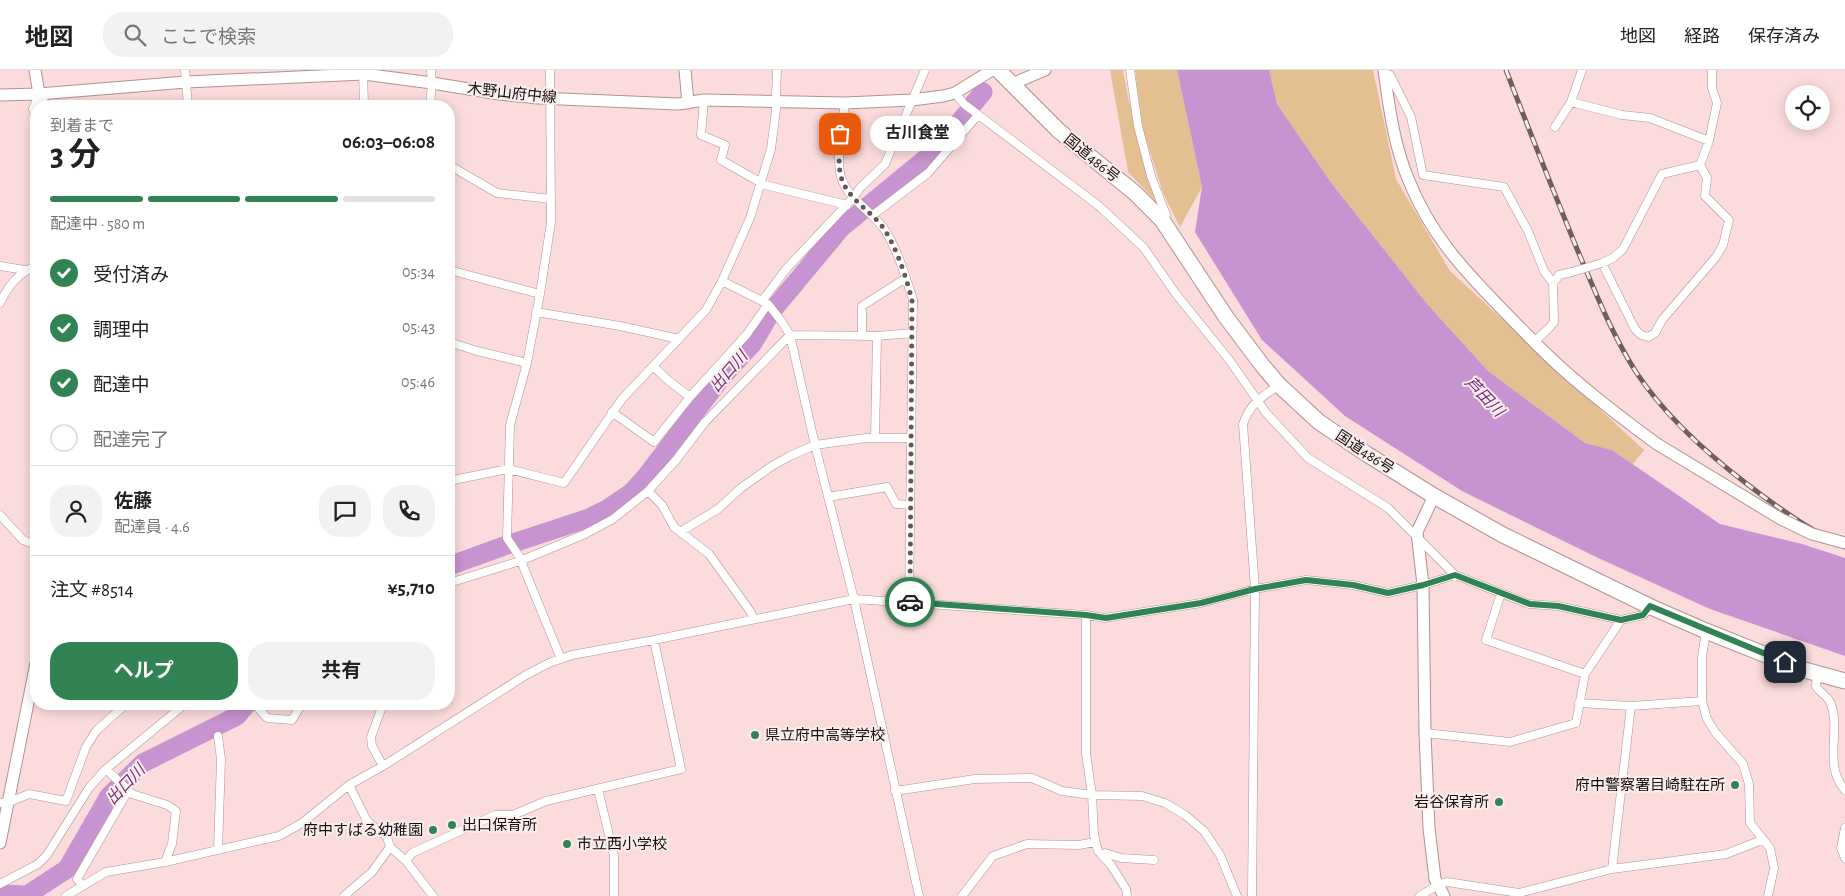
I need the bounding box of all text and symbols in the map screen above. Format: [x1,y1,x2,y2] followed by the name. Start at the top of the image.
[103,12,453,57] search box
[121,21,149,49] icon: search
[25,26,73,50] text: 地図
[161,28,256,47] text: ここで検索
[1620,28,1656,46] text: 地図
[1684,28,1720,46] text: 経路
[1748,28,1820,46] text: 保存済み
[466,80,558,106] street label: 木野山府中線
[1785,85,1830,130] map controls
[1785,85,1830,130] button: locate
[819,113,861,155] pin
[870,116,965,152] callout: 古川食堂
[50,118,114,134] text: 到着まで
[826,120,854,148] icon: bag
[885,125,950,141] text: 古川食堂
[1061,131,1123,185] street label: 国道486号
[342,133,435,152] text: 06:03–06:08
[50,139,101,171] text: 3 分
[50,216,145,232] text: 配達中 · 580 m
[50,259,78,287] icon: check
[402,264,435,280] text: 05:34
[93,266,169,285] text: 受付済み
[50,314,78,342] icon: check
[402,319,435,335] text: 05:43
[93,321,150,340] text: 調理中
[706,346,752,395] water label: 出口川
[50,369,78,397] icon: check
[1462,373,1509,421] water label: 芦田川
[401,374,435,390] text: 05:46
[93,376,150,395] text: 配達中
[1333,427,1397,477] street label: 国道486号
[93,431,169,450] text: 配達完了
[50,485,102,537] button: person
[319,485,371,537] button: chat
[383,485,435,537] button: phone
[114,492,152,511] text: 佐藤
[114,519,190,535] text: 配達員 · 4.6
[885,577,935,627] courier
[387,579,435,598] text: ¥5,710
[50,581,134,600] text: 注文 #8514
[896,588,924,616] icon: car
[1764,641,1806,683] pin
[50,642,238,700] button: ヘルプ
[248,642,435,700] button: 共有
[1771,648,1799,676] icon: home
[765,727,885,743] place label: 県立府中高等学校
[749,729,761,741] marker: 県立府中高等学校
[103,760,150,808] water label: 出口川
[1575,777,1725,793] place label: 府中警察署目崎駐在所
[1729,779,1741,791] marker: 府中警察署目崎駐在所
[1414,794,1489,810] place label: 岩谷保育所
[1493,796,1505,808] marker: 岩谷保育所
[462,817,537,833] place label: 出口保育所
[446,819,458,831] marker: 出口保育所
[303,822,423,838] place label: 府中すばる幼稚園
[427,824,439,836] marker: 府中すばる幼稚園
[577,836,667,852] place label: 市立西小学校
[561,838,573,850] marker: 市立西小学校

